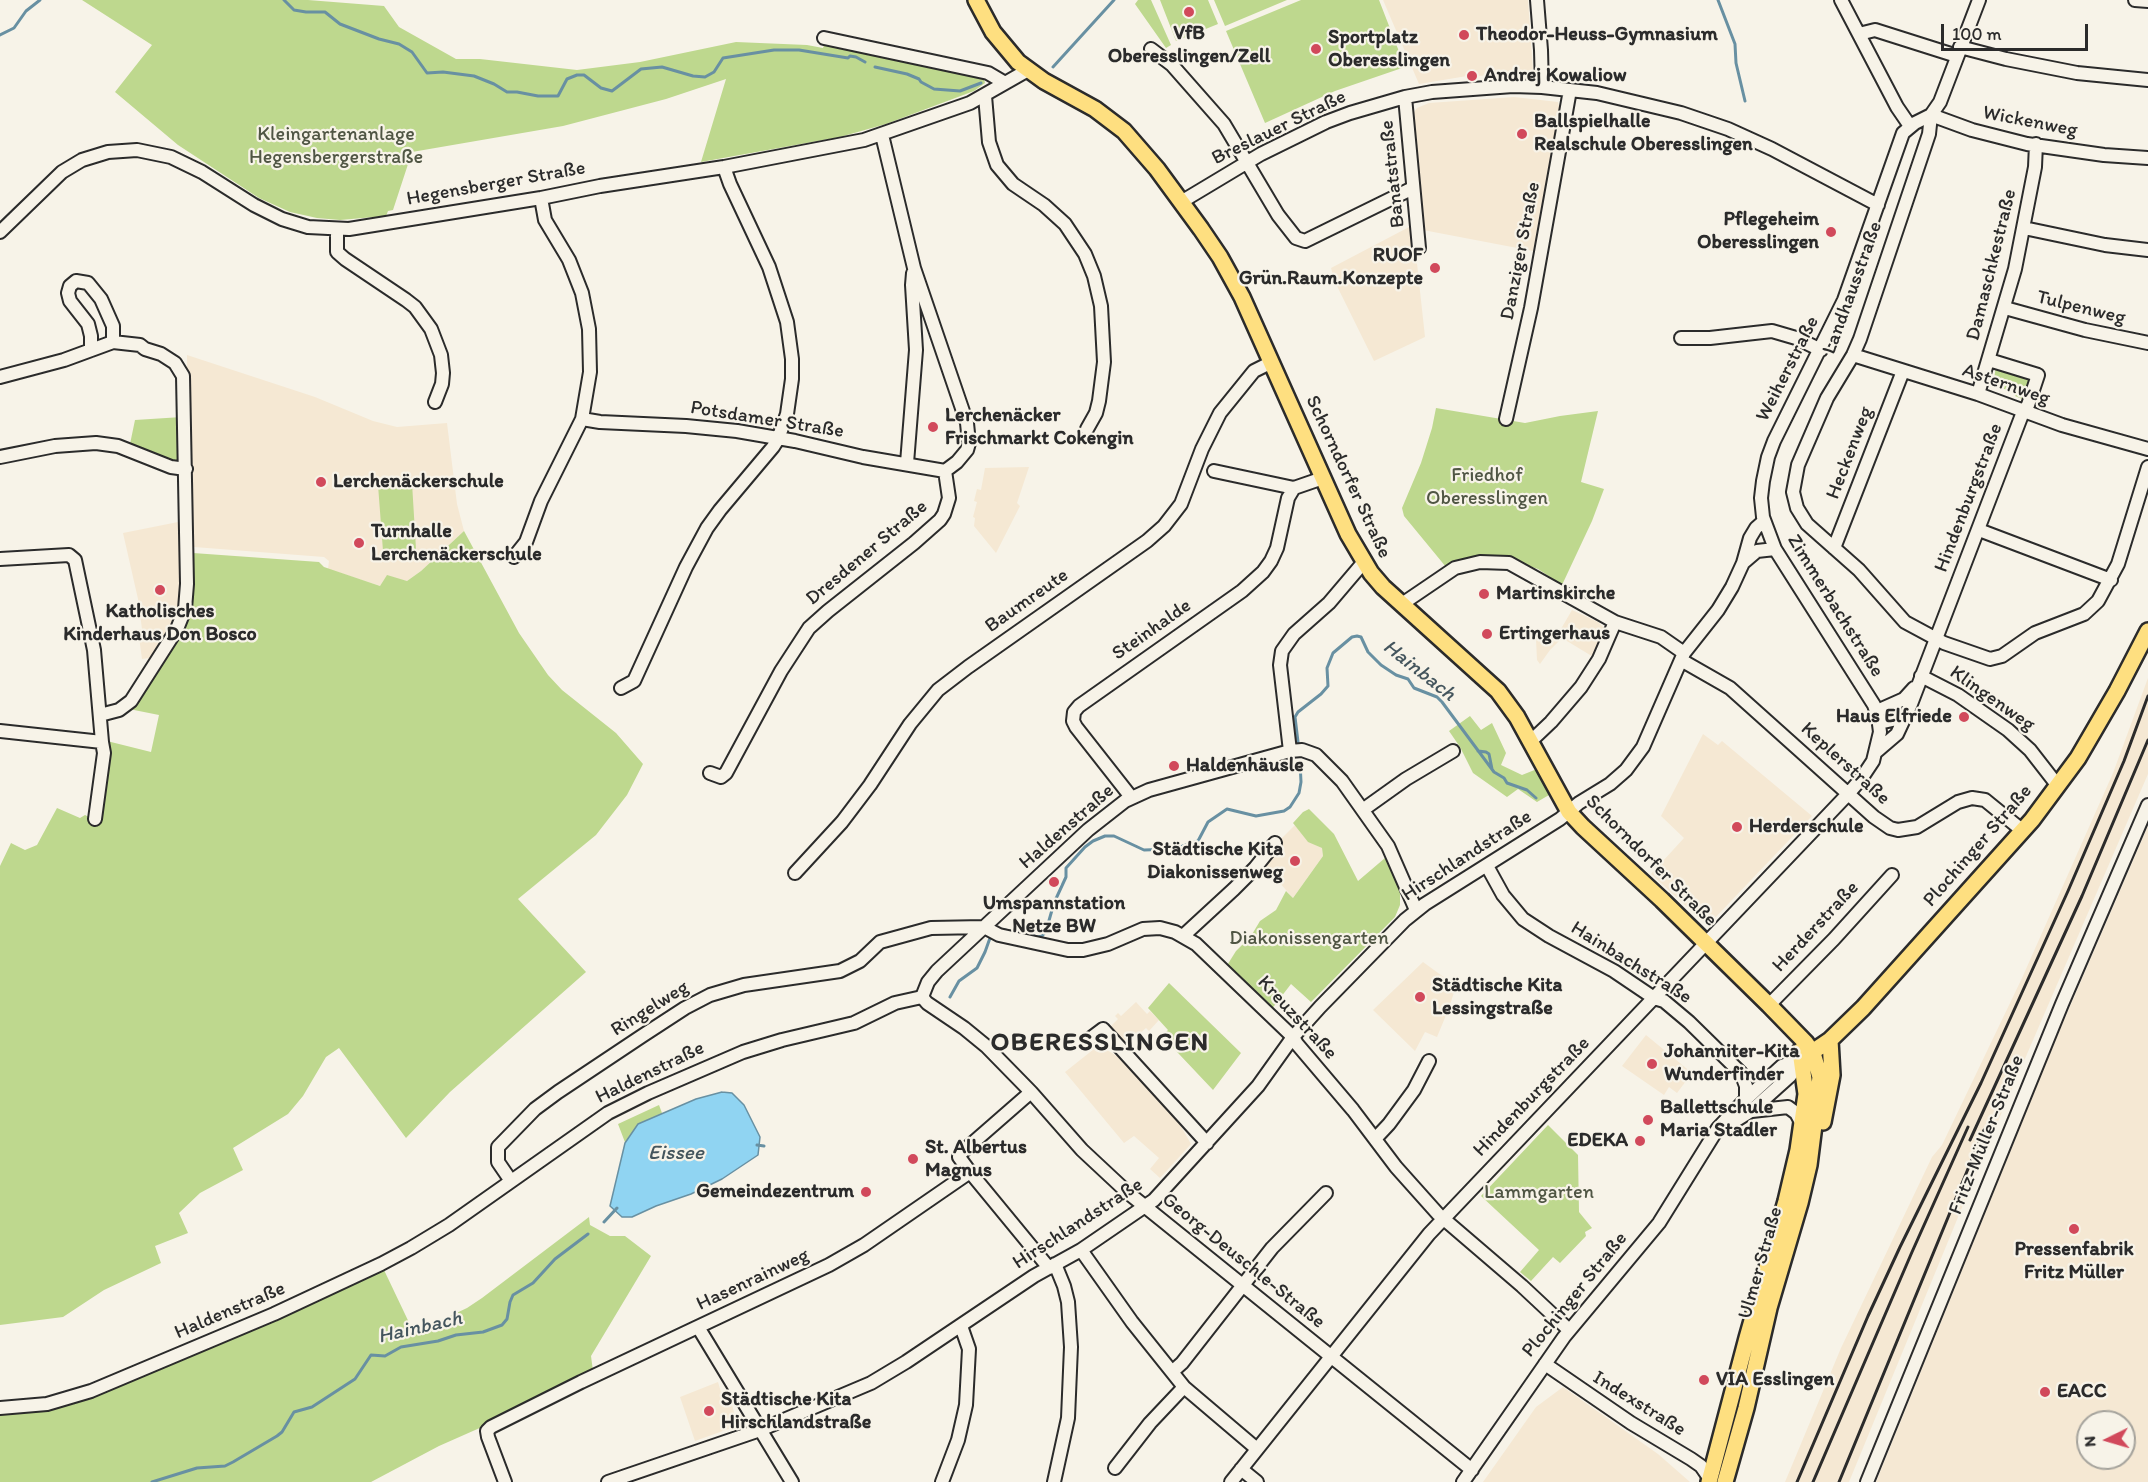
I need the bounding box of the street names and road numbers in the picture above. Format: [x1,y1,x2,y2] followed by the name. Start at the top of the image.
[1208,85,1350,171] street label: Breslauer Straße
[1981,101,2079,143] street label: Wickenweg
[1375,119,1411,229] street label: Banatstraße
[405,156,587,212] street label: Hegensberger Straße
[1496,180,1546,322] street label: Danziger Straße
[1962,187,2022,343] street label: Damaschkestraße
[1818,218,1888,358] street label: Landhausstraße
[2034,285,2128,331] street label: Tulpenweg
[1751,312,1825,426] street label: Weiherstraße
[1959,359,2053,411] street label: Asternweg
[1300,392,1396,562] street label: Schorndorfer Straße
[689,396,845,444] street label: Potsdamer Straße
[1821,403,1879,503] street label: Heckenweg
[1930,420,2008,576] street label: Hindenburgstraße
[801,495,933,611] street label: Dresdener Straße
[1781,530,1889,682] street label: Zimmerbachstraße
[981,564,1073,638] street label: Baumreute
[1108,594,1196,666] street label: Steinhalde
[1945,661,2039,737] street label: Klingenweg
[1795,717,1895,811] street label: Keplerstraße
[1015,779,1119,875] street label: Haldenstraße
[1918,780,2038,912] street label: Plochinger Straße
[1580,790,1722,932] street label: Schorndorfer Straße
[1397,805,1537,907] street label: Hirschlandstraße
[1768,876,1864,978] street label: Herderstraße
[1566,916,1696,1010] street label: Hainbachstraße
[1252,971,1342,1065] street label: Kreuzstraße
[607,976,693,1042] street label: Ringelweg
[1469,1032,1595,1162] street label: Hindenburgstraße
[592,1036,708,1110] street label: Haldenstraße
[1944,1052,2030,1218] street label: Fritz-Müller-Straße
[1008,1173,1148,1275] street label: Hirschlandstraße
[1156,1188,1330,1334] street label: Georg-Deuschle-Straße
[1734,1204,1788,1322] street label: Ulmer Straße
[1517,1228,1633,1362] street label: Plochinger Straße
[693,1243,813,1317] street label: Hasenrainweg
[171,1277,289,1345] street label: Haldenstraße
[1588,1366,1690,1442] street label: Indexstraße

